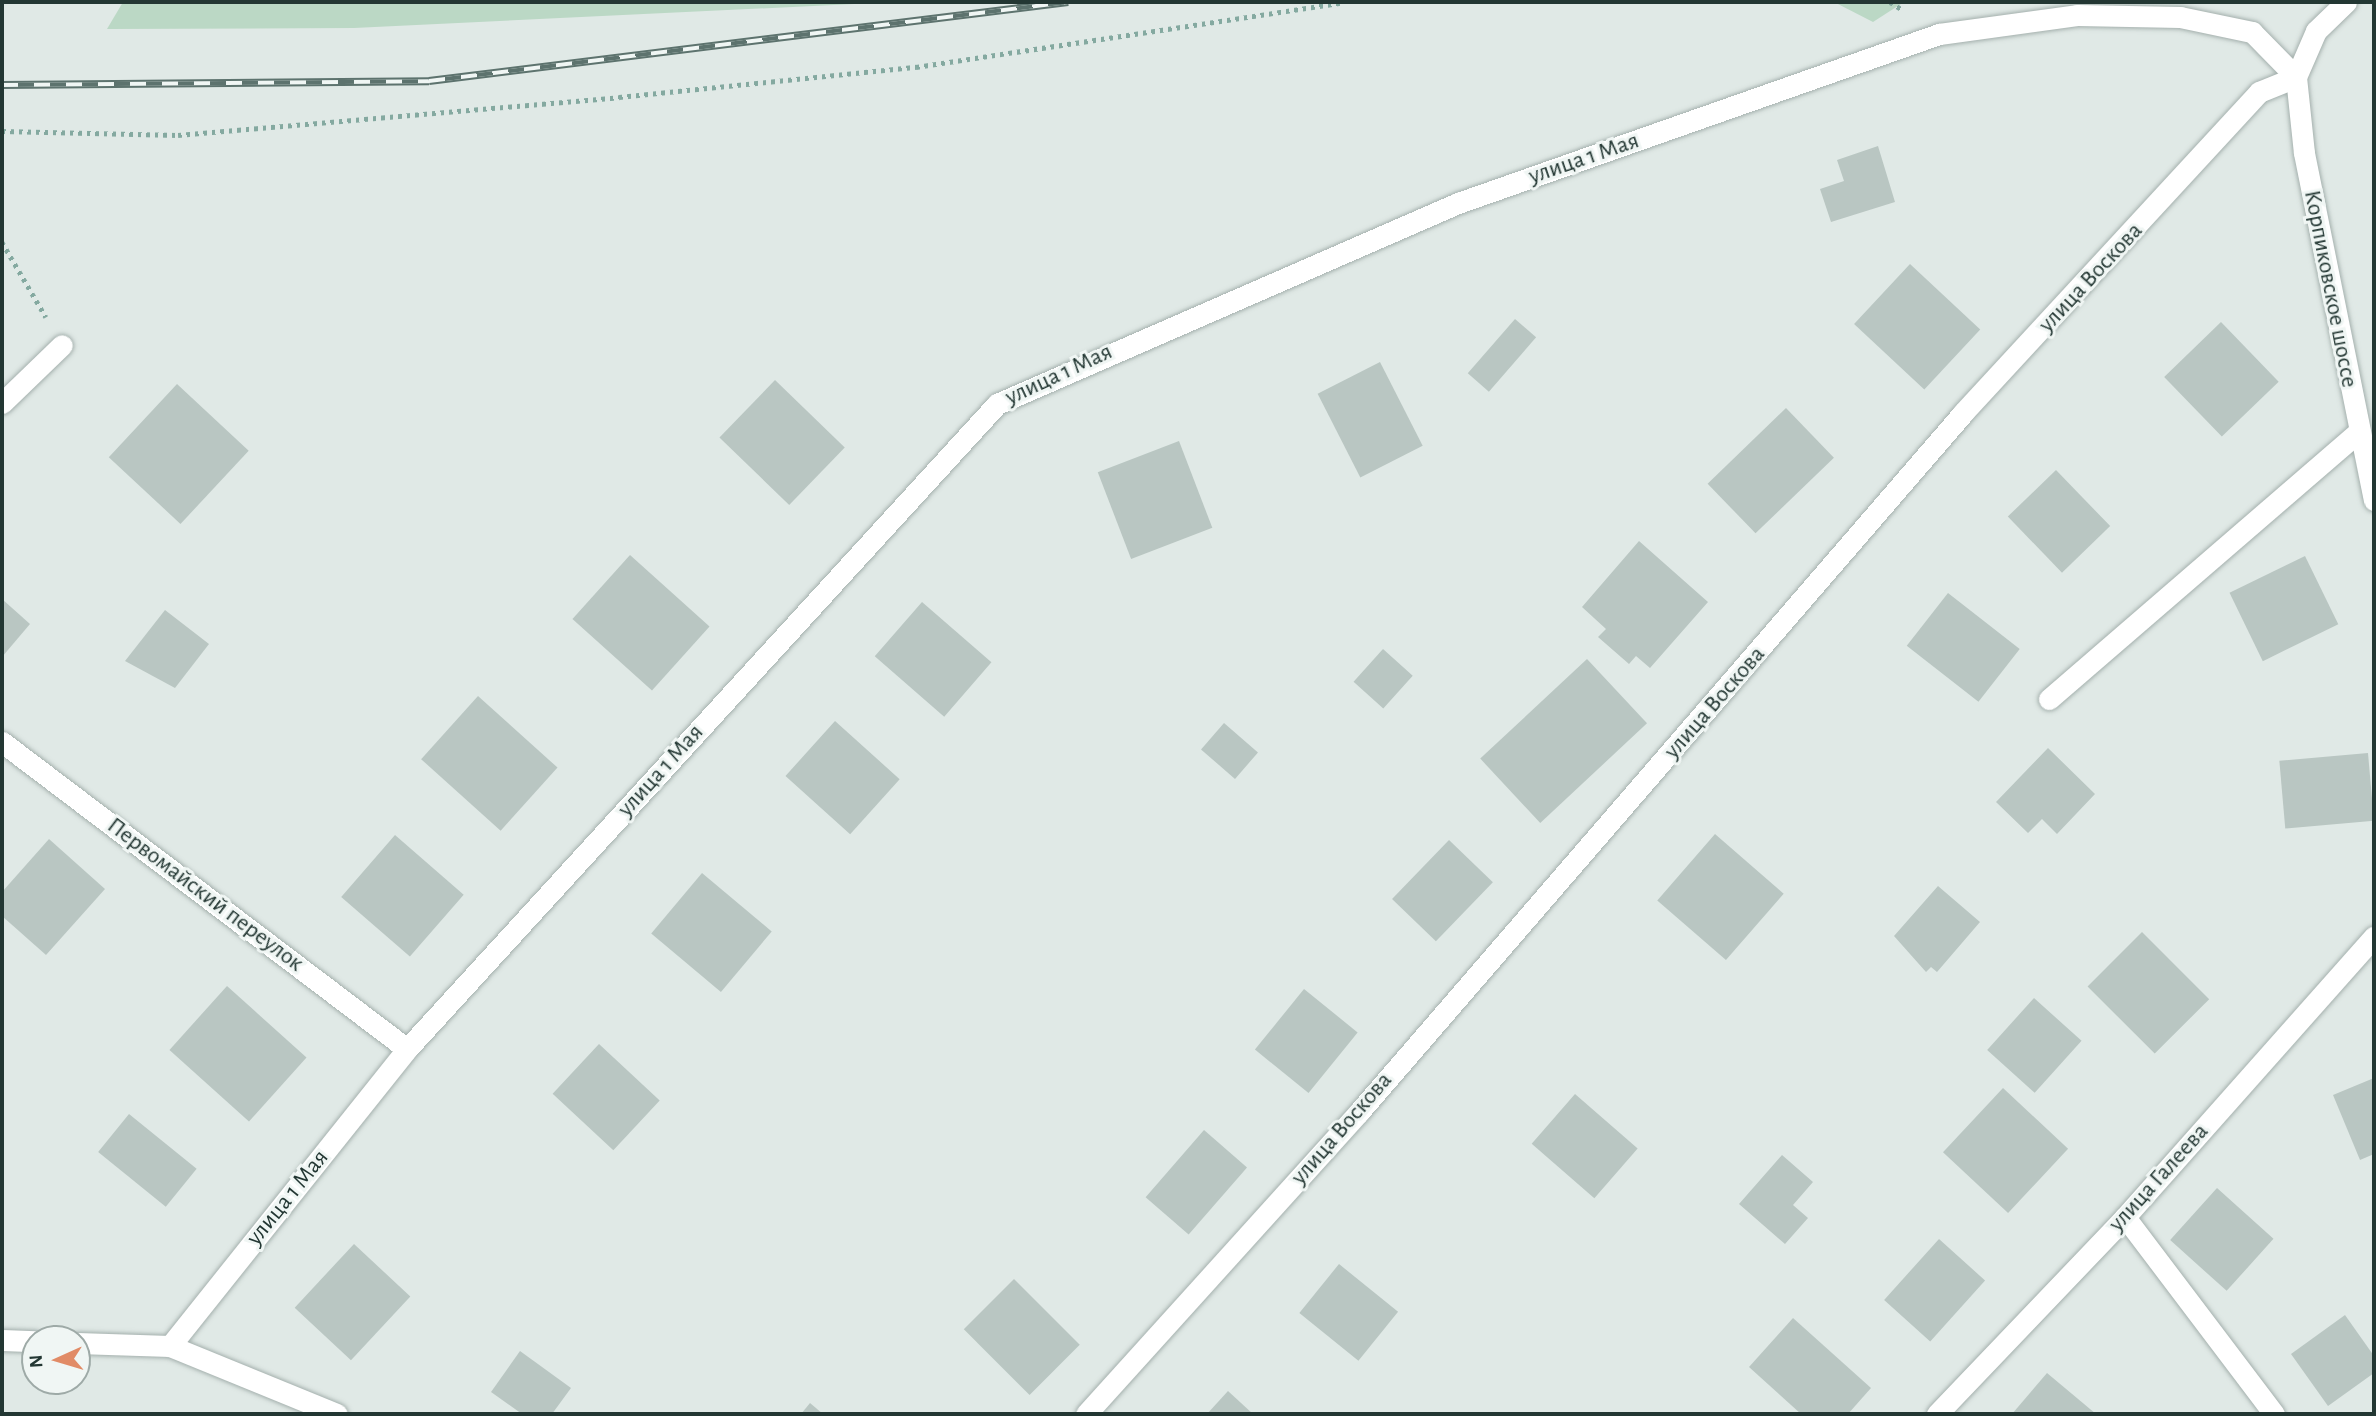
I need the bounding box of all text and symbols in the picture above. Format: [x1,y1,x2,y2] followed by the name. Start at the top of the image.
[1525,127,1643,191] street label: улица 1 Мая
[2297,188,2363,390] street label: Корпиковское шоссе
[2033,217,2149,339] street label: улица Воскова
[1001,338,1117,412] street label: улица 1 Мая
[1658,641,1772,765] street label: улица Воскова
[612,719,710,823] street label: улица 1 Мая
[101,812,309,978] street label: Первомайский переулок
[1285,1067,1399,1191] street label: улица Воскова
[2103,1118,2215,1238] street label: улица Галеева
[241,1144,335,1252] street label: улица 1 Мая
[21,1325,91,1395] north arrow
[27,1354,46,1369] text: N

